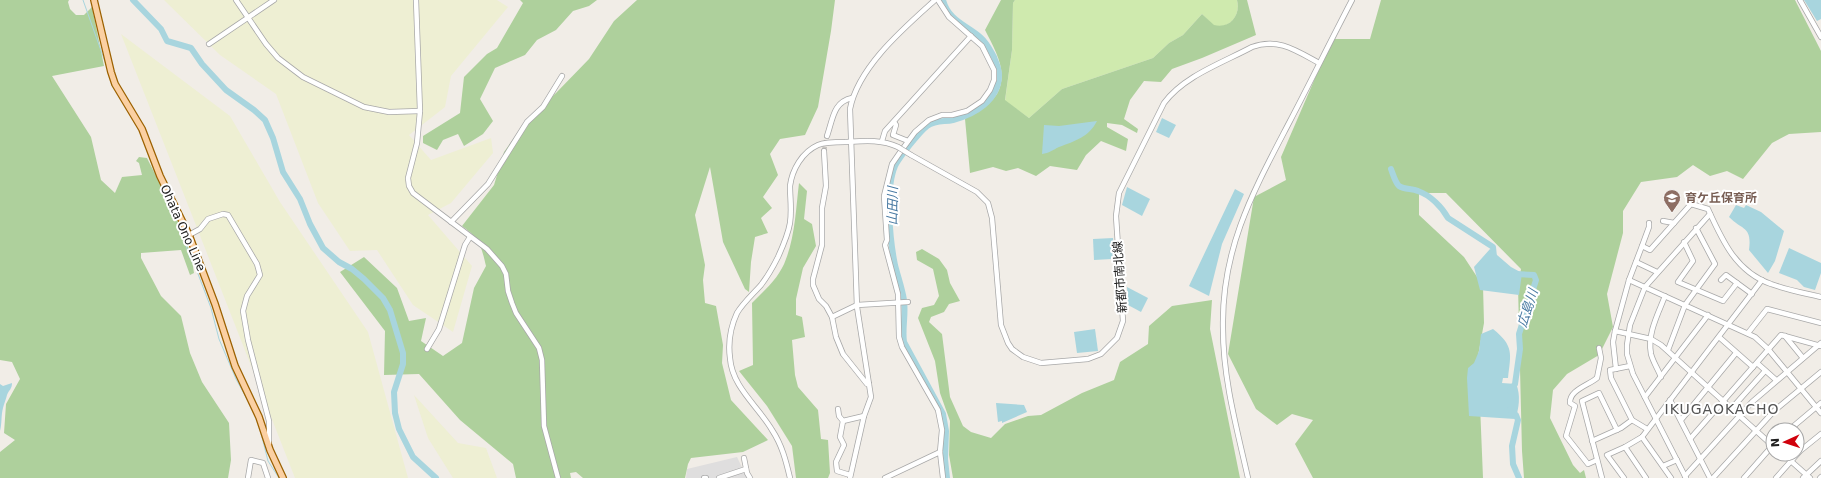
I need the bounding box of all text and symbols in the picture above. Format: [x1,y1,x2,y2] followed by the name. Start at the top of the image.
[158,182,208,274] street label: Ohata Ono Line
[885,184,900,226] water label: 山田川
[1662,188,1682,213] school or university icon: 育ケ丘保育所
[1685,191,1757,205] place label: 育ケ丘保育所
[1111,241,1129,313] street label: 新都市南北線
[1514,285,1541,329] water label: 広島川
[1665,401,1779,417] district label: IKUGAOKACHO
[1765,422,1805,462] north arrow
[1769,438,1782,447] text: N

